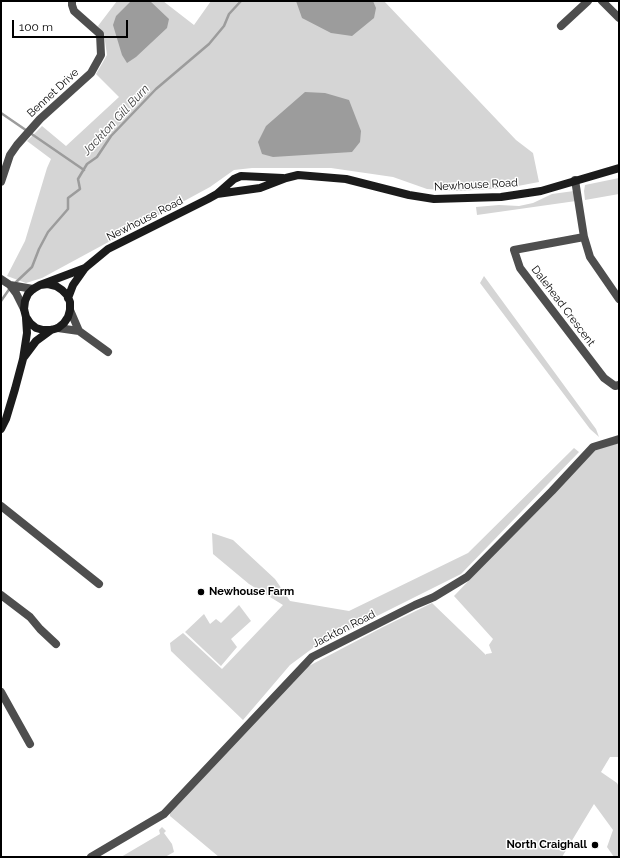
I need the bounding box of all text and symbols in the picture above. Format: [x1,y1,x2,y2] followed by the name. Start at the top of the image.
[14,12,130,38] scale bar
[19,20,53,34] text: 100 m
[24,66,82,120] street label: Bennet Drive
[80,82,152,158] water label: Jackton Gill Burn
[434,176,518,194] street label: Newhouse Road
[105,194,185,244] street label: Newhouse Road
[528,263,598,349] street label: Dalehead Crescent
[209,585,294,599] place label: Newhouse Farm
[196,587,206,597] marker: Newhouse Farm
[310,608,378,650] street label: Jackton Road
[506,838,587,852] place label: North Craighall
[590,840,600,850] marker: North Craighall

